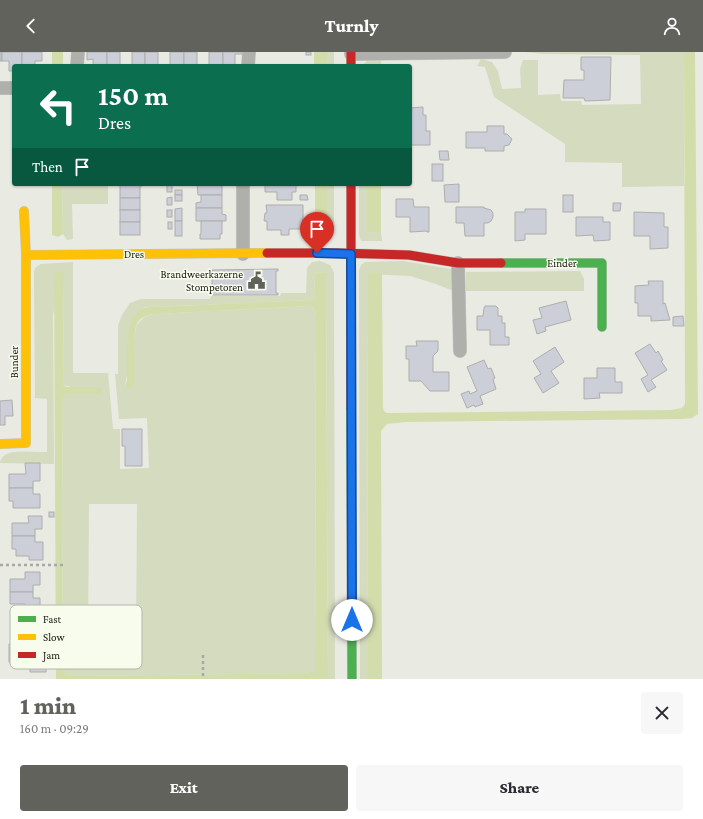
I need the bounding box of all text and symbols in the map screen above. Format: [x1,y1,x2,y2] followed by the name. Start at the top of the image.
[20,15,42,37] icon: back
[661,15,683,37] icon: person
[324,16,379,36] text: Turnly
[32,80,84,132] icon: left
[98,80,168,111] text: 150 m
[98,113,131,133] text: Dres
[71,156,93,178] icon: arrive
[32,159,63,175] text: Then
[300,212,334,253] pin
[306,218,328,240] icon: arrive
[124,248,144,260] street label: Dres
[547,257,577,269] street label: Einder
[161,268,243,294] place label: Brandweerkazerne Stompetoren
[246,270,266,290] public building icon: Brandweerkazerne Stompetoren
[8,346,20,378] street label: Bunder
[331,599,373,641] position arrow
[10,605,142,669] legend
[43,613,62,625] text: Fast
[43,631,65,643] text: Slow
[42,649,60,662] text: Jam
[20,692,76,719] text: 1 min
[641,692,683,734] button: close
[20,721,89,736] text: 160 m · 09:29
[20,765,348,811] button: Exit
[356,765,683,811] button: Share

